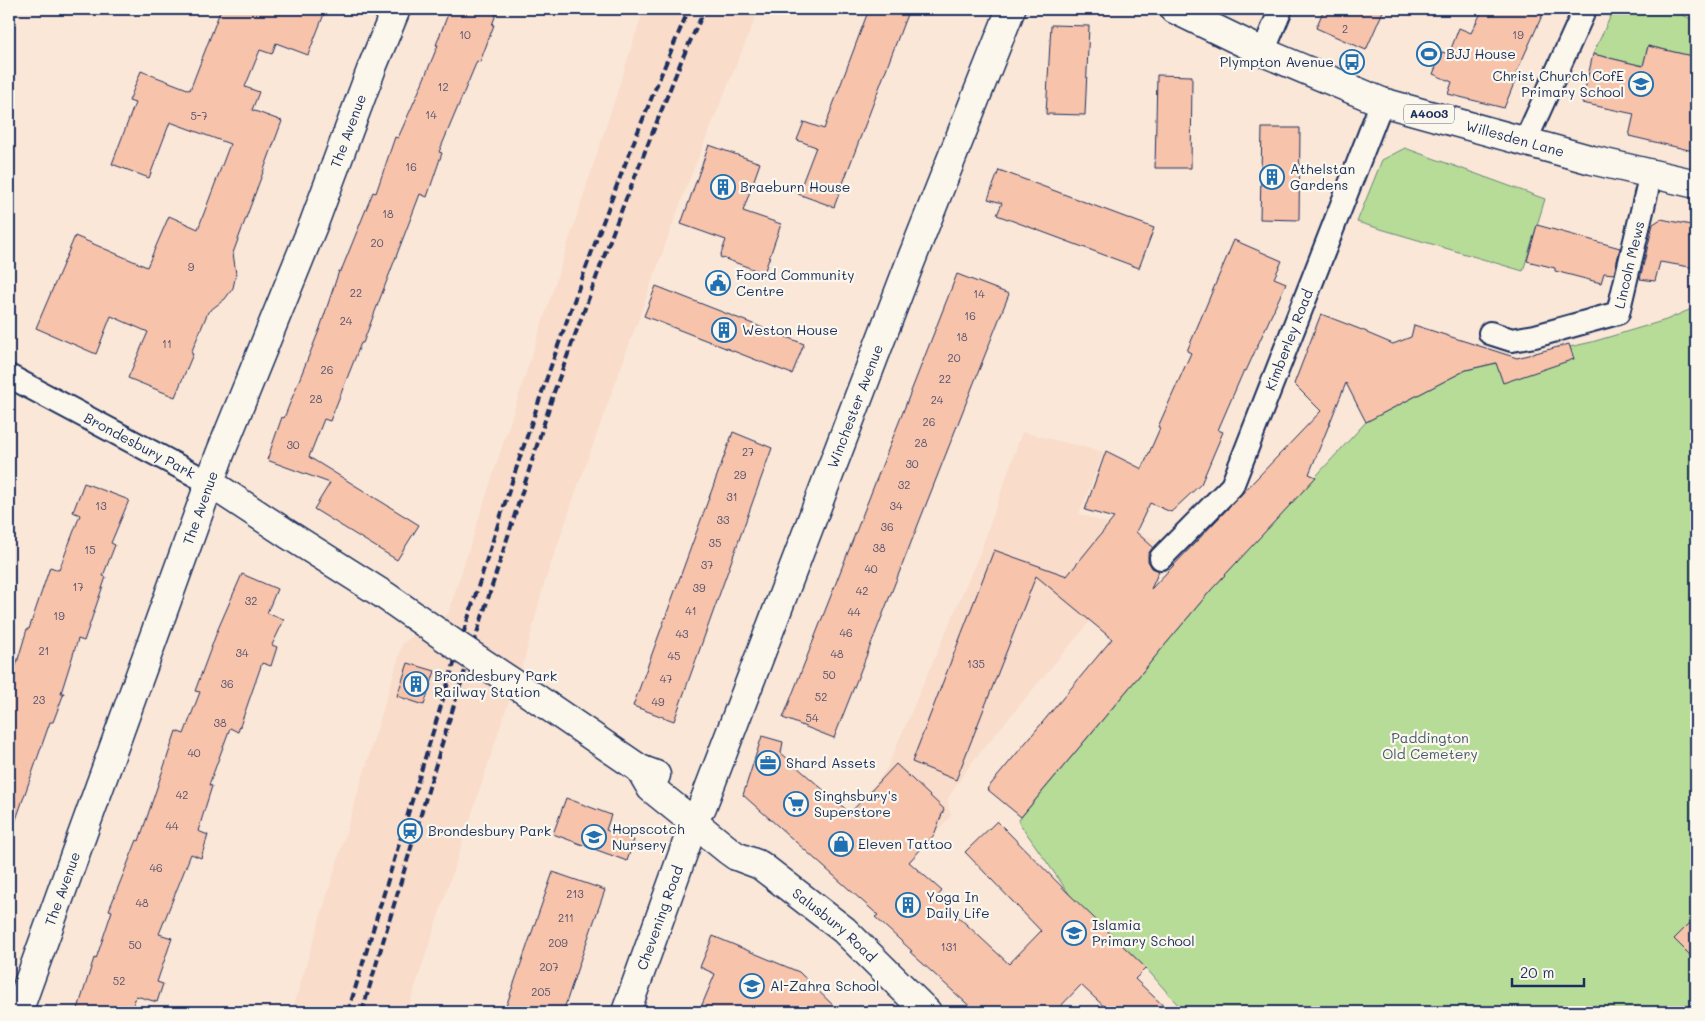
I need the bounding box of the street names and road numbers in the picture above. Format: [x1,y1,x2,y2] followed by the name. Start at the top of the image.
[325,91,370,170] street label: The Avenue
[1404,105,1454,124] road number: A4003
[1464,116,1567,161] street label: Willesden Lane
[1609,219,1648,310] street label: Lincoln Mews
[1260,286,1317,393] street label: Kimberley Road
[823,342,887,471] street label: Winchester Avenue
[81,408,199,482] street label: Brondesbury Park
[178,468,222,547] street label: The Avenue
[40,849,84,928] street label: The Avenue
[632,863,687,973] street label: Chevening Road
[789,883,881,966] street label: Salusbury Road

